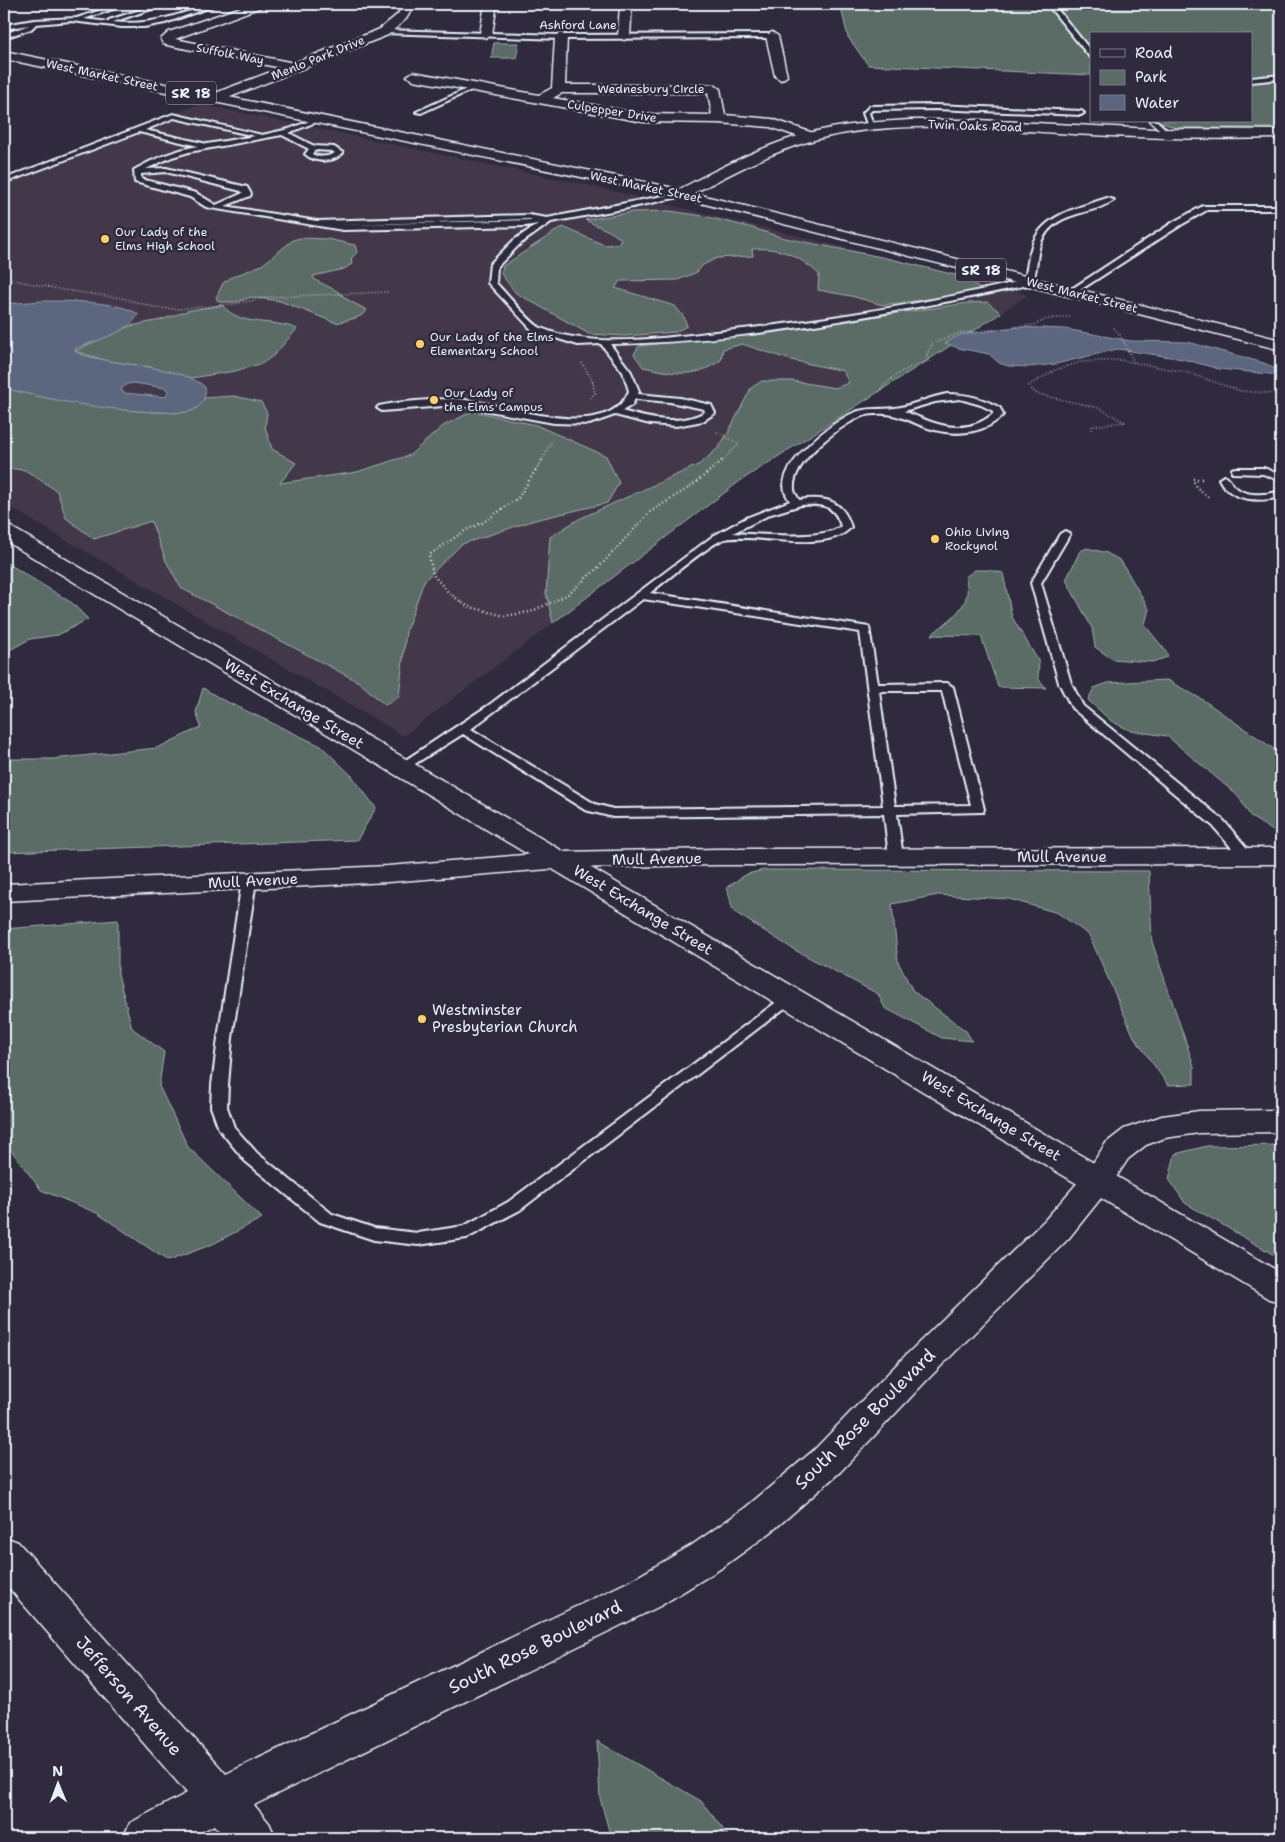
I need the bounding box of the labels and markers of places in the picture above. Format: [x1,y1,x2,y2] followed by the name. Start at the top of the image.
[115,224,215,254] place label: Our Lady of the Elms High School
[99,233,111,245] marker: Our Lady of the Elms High School
[430,329,554,359] place label: Our Lady of the Elms Elementary School
[414,338,426,350] marker: Our Lady of the Elms Elementary School
[444,385,543,415] place label: Our Lady of the Elms Campus
[428,394,440,406] marker: Our Lady of the Elms Campus
[945,524,1009,554] place label: Ohio Living Rockynol
[929,533,941,545] marker: Ohio Living Rockynol
[432,1000,578,1037] place label: Westminster Presbyterian Church
[416,1013,428,1025] marker: Westminster Presbyterian Church

